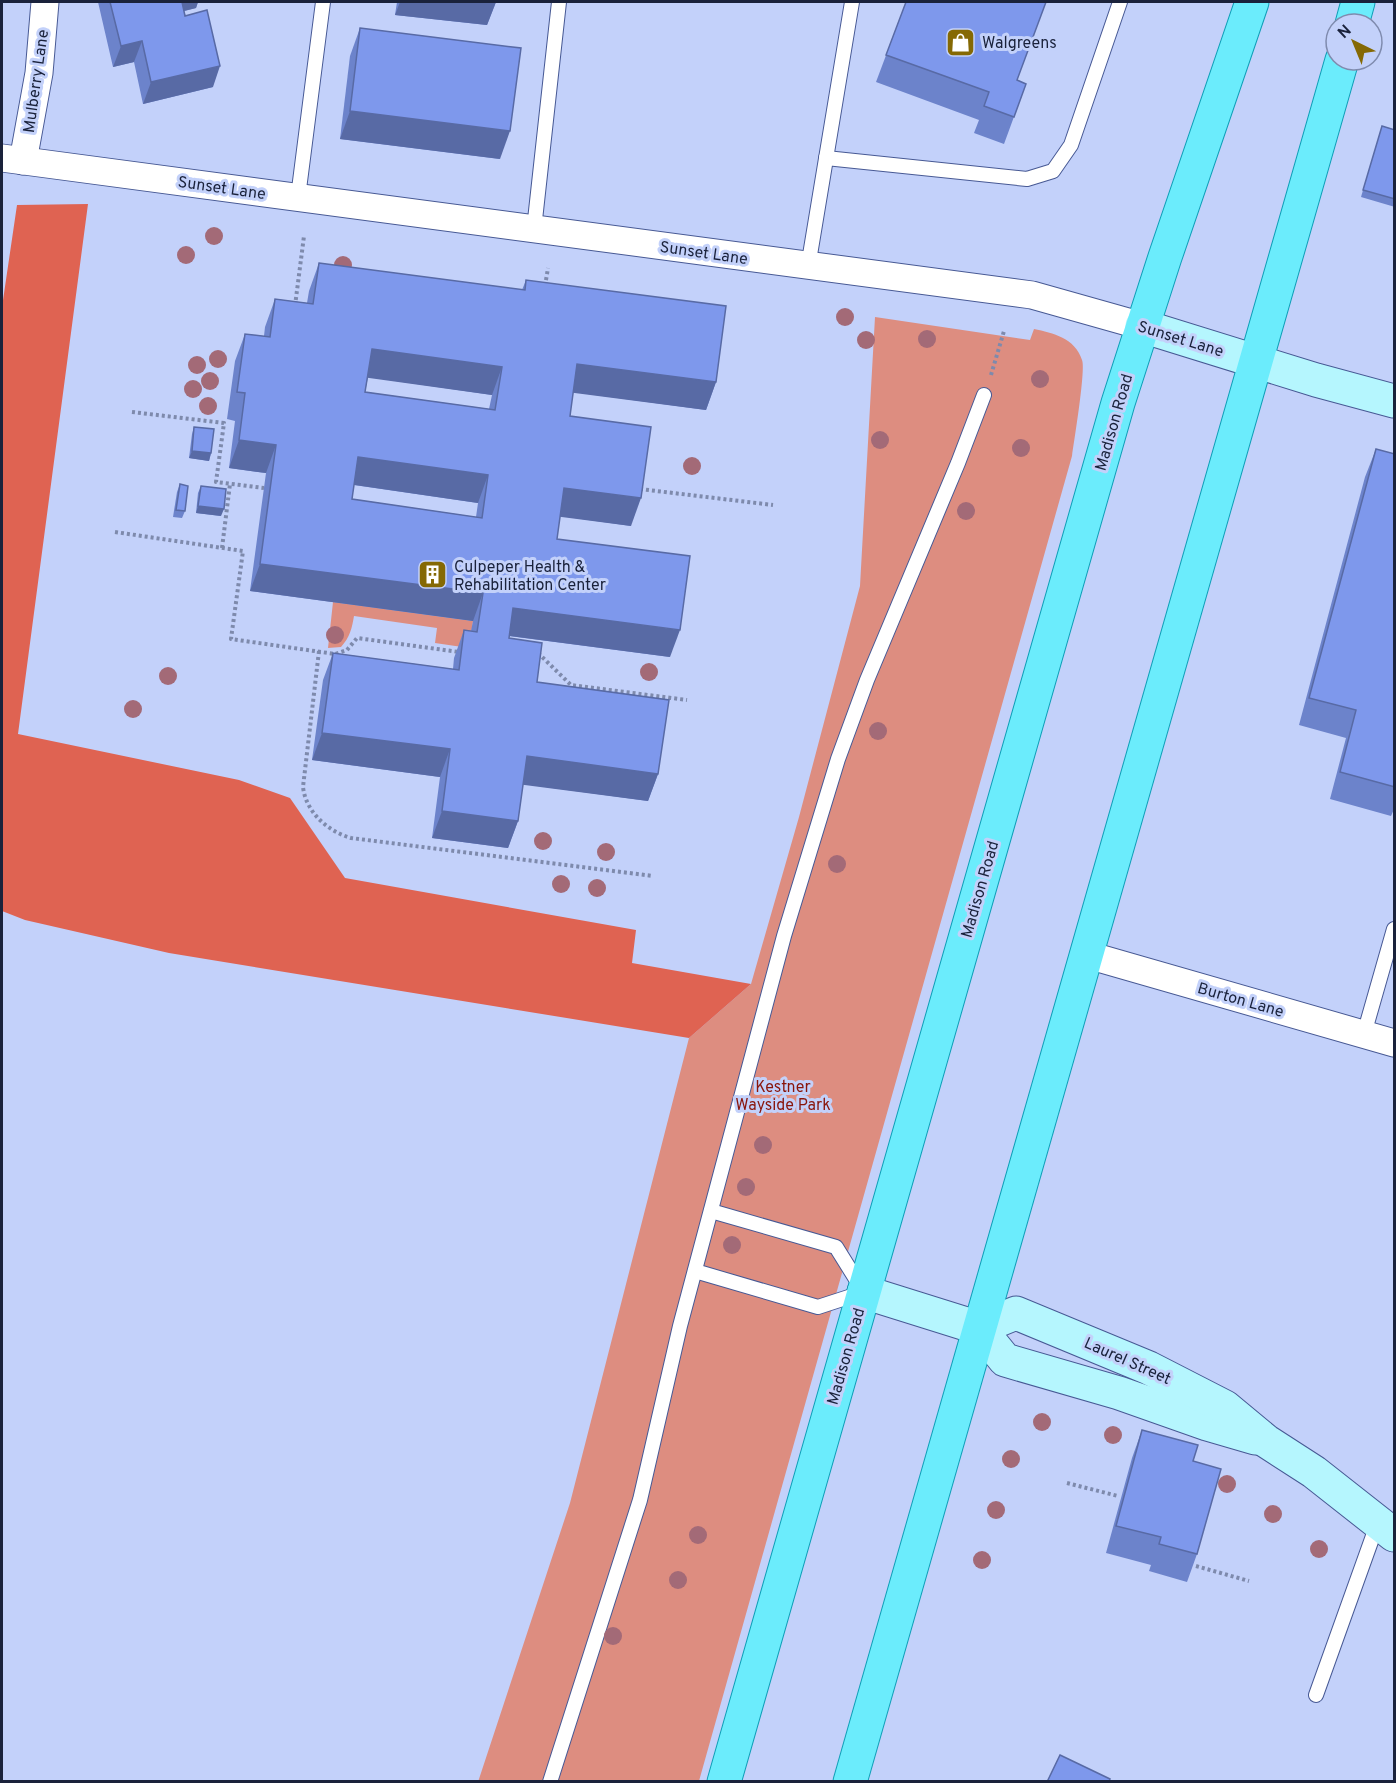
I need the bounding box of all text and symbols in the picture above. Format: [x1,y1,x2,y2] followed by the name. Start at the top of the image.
[1324,12,1384,72] north arrow
[1334,21,1356,44] text: N
[945,26,977,58] shop icon: Walgreens
[20,28,54,134] street label: Mulberry Lane
[982,34,1057,54] place label: Walgreens
[176,173,267,205] street label: Sunset Lane
[658,238,749,270] street label: Sunset Lane
[1135,317,1226,362] street label: Sunset Lane
[1092,372,1138,473] street label: Madison Road
[454,558,606,596] place label: Culpeper Health & Rehabilitation Center
[417,559,449,591] building icon: Culpeper Health & Rehabilitation Center
[958,839,1004,940] street label: Madison Road
[1195,979,1286,1023] street label: Burton Lane
[735,1078,831,1116] park label: Kestner Wayside Park
[824,1306,870,1407] street label: Madison Road
[1081,1334,1174,1390] street label: Laurel Street

